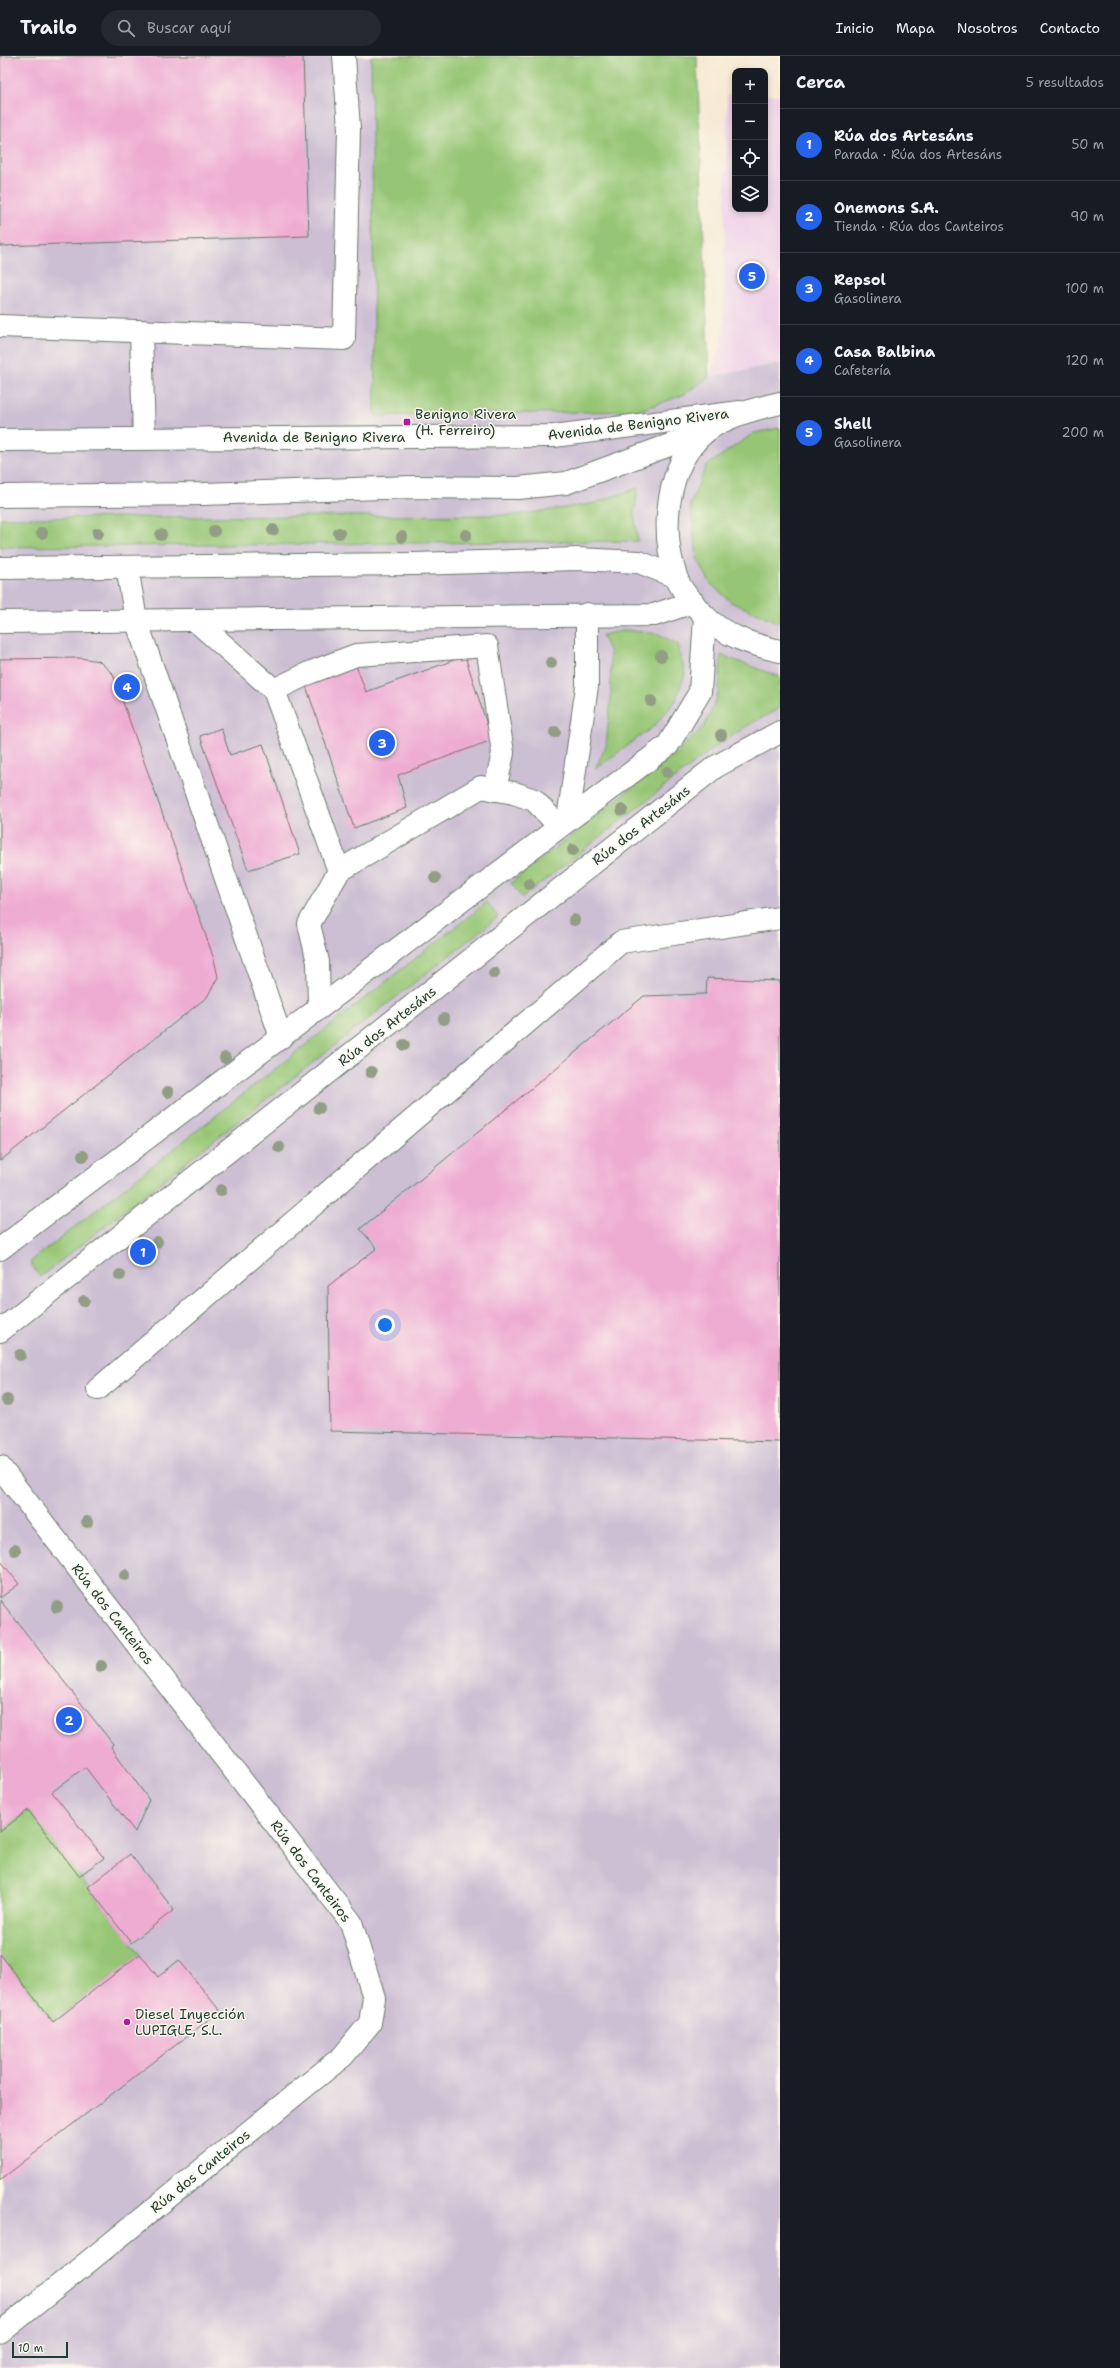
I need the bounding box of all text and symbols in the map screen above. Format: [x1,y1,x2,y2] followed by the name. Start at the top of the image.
[101,10,381,46] search box
[20,15,77,40] text: Trailo
[115,17,137,39] icon: search
[147,18,231,38] text: Buscar aquí
[836,19,874,37] text: Inicio
[896,19,935,37] text: Mapa
[957,19,1018,37] text: Nosotros
[1040,19,1100,37] text: Contacto
[732,68,768,212] map controls
[732,68,768,104] button: +
[796,71,845,93] text: Cerca
[1026,74,1104,91] text: 5 resultados
[732,104,768,140] button: −
[834,126,974,146] text: Rúa dos Artesáns
[806,136,812,153] text: 1
[1071,136,1104,153] text: 50 m
[732,140,768,176] button: locate
[834,146,1002,163] text: Parada · Rúa dos Artesáns
[732,176,768,212] button: layers
[834,198,939,218] text: Onemons S.A.
[804,208,814,225] text: 2
[1070,208,1104,225] text: 90 m
[834,218,1004,235] text: Tienda · Rúa dos Canteiros
[739,261,765,291] pin: 5
[834,270,886,290] text: Repsol
[804,280,814,297] text: 3
[1065,280,1104,297] text: 100 m
[834,290,902,307] text: Gasolinera
[834,342,935,362] text: Casa Balbina
[804,352,814,369] text: 4
[1066,352,1104,369] text: 120 m
[834,362,891,379] text: Cafetería
[546,404,730,444] street label: Avenida de Benigno Rivera
[415,405,517,439] place label: Benigno Rivera (H. Ferreiro)
[834,414,872,434] text: Shell
[402,417,412,427] marker: Benigno Rivera (H. Ferreiro)
[805,424,813,441] text: 5
[1062,424,1104,441] text: 200 m
[223,428,405,446] street label: Avenida de Benigno Rivera
[834,434,902,451] text: Gasolinera
[114,672,140,702] pin: 4
[369,728,395,758] pin: 3
[588,781,694,869] street label: Rúa dos Artesáns
[334,982,440,1070] street label: Rúa dos Artesáns
[130,1237,156,1267] pin: 1
[375,1315,395,1335] your location
[68,1560,158,1668] street label: Rúa dos Canteiros
[56,1705,82,1735] pin: 2
[267,1816,355,1926] street label: Rúa dos Canteiros
[135,2005,245,2039] place label: Diesel Inyección LUPIGLE, S.L.
[122,2017,132,2027] marker: Diesel Inyección LUPIGLE, S.L.
[146,2125,254,2217] street label: Rúa dos Canteiros
[12,2340,68,2359] scale bar
[18,2341,43,2356] text: 10 m

